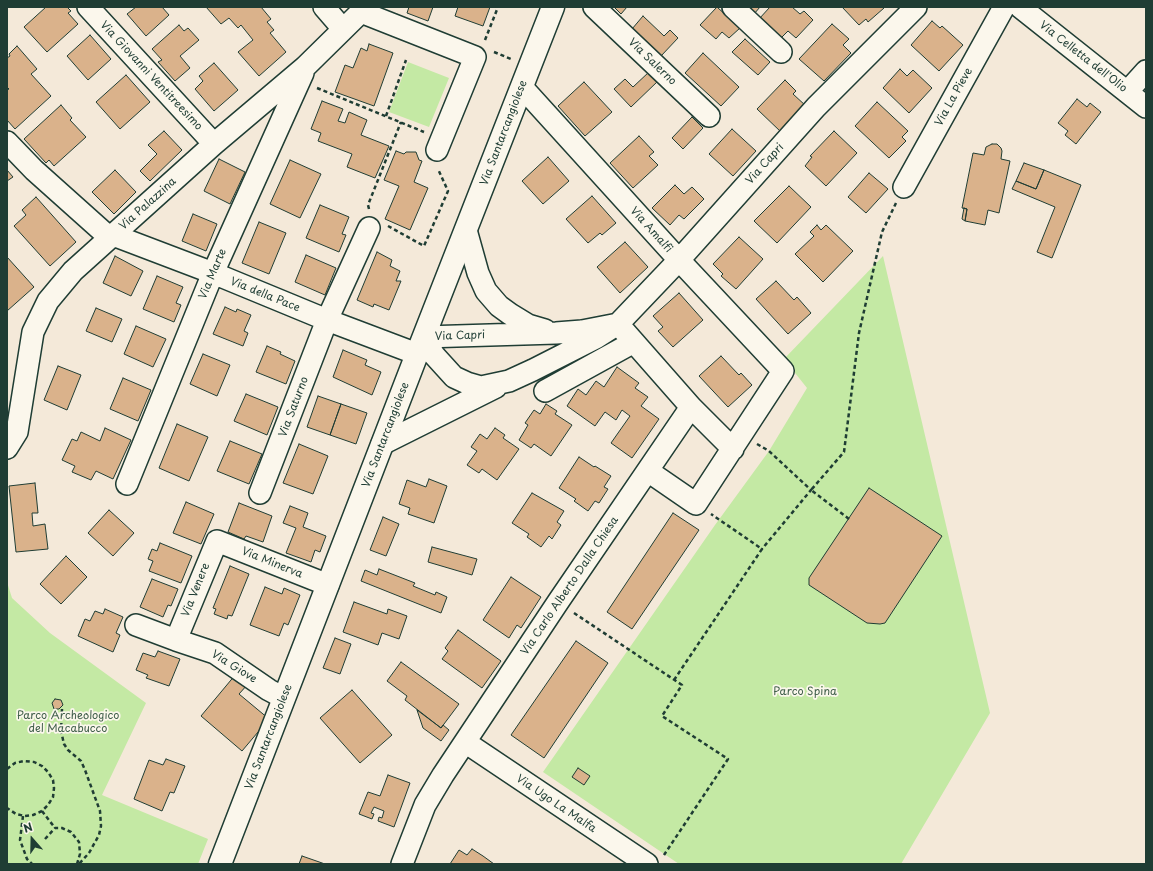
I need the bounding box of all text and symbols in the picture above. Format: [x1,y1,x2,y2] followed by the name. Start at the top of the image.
[97,19,205,133] street label: Via Giovanni Ventitreesimo
[1037,19,1129,95] street label: Via Celletta dell'Olio
[625,36,679,88] street label: Via Salerno
[933,65,975,129] street label: Via La Pieve
[478,79,530,187] street label: Via Santarcangiolese
[743,141,787,187] street label: Via Capri
[117,175,179,233] street label: Via Palazzina
[627,204,675,256] street label: Via Amalfi
[196,247,230,301] street label: Via Marte
[228,275,302,315] street label: Via della Pace
[435,329,485,343] street label: Via Capri
[276,375,312,439] street label: Via Saturno
[360,381,412,489] street label: Via Santarcangiolese
[519,514,621,658] street label: Via Carlo Alberto Dalla Chiesa
[240,545,304,581] street label: Via Minerva
[179,561,213,619] street label: Via Venere
[209,648,259,686] street label: Via Giove
[243,683,295,791] street label: Via Santarcangiolese
[773,685,837,699] park label: Parco Spina
[17,709,119,735] park label: Parco Archeologico del Macabucco
[514,772,598,836] street label: Via Ugo La Malfa
[21,818,35,837] text: N
[12,819,52,859] north arrow

